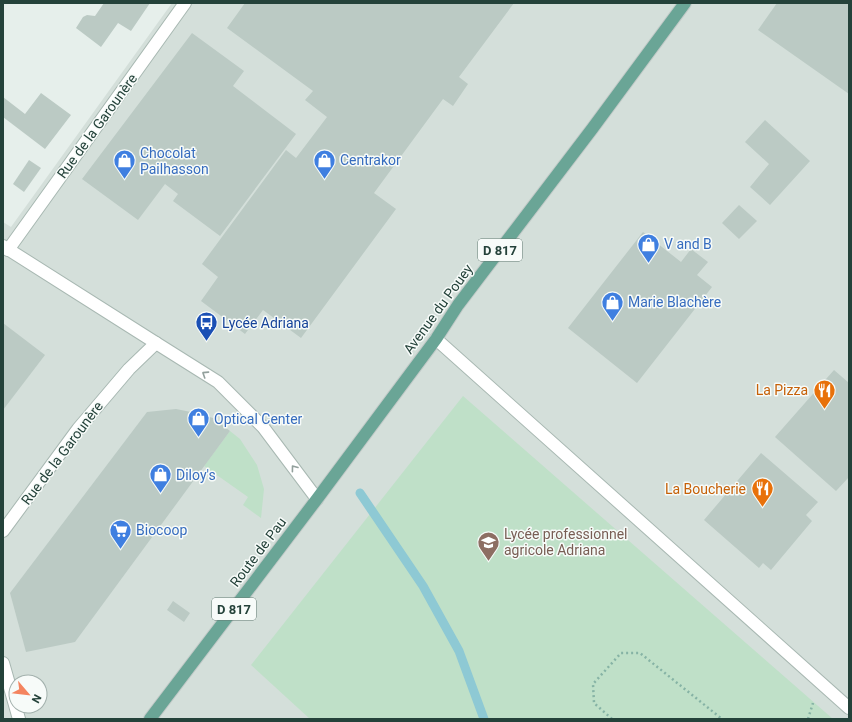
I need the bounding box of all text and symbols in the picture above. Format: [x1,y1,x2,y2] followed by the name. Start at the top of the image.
[54,71,140,181] street label: Rue de la Garounère
[140,145,209,177] place label: Chocolat Pailhasson
[311,147,337,180] shop icon: Centrakor
[111,148,137,181] shop icon: Chocolat Pailhasson
[340,152,401,168] place label: Centrakor
[635,231,661,264] shop icon: V and B
[664,236,712,252] place label: V and B
[478,239,522,261] road number: D 817
[400,261,476,357] street label: Avenue du Pouey
[599,289,625,322] shop icon: Marie Blachère
[628,294,721,310] place label: Marie Blachère
[194,310,220,343] bus stop icon: Lycée Adriana
[222,315,309,331] place label: Lycée Adriana
[202,371,209,379] one-way arrow
[811,377,837,410] restaurant icon: La Pizza
[756,382,808,398] place label: La Pizza
[18,398,106,508] street label: Rue de la Garounère
[186,406,212,439] shop icon: Optical Center
[214,411,303,427] place label: Optical Center
[147,462,173,495] shop icon: Diloy's
[291,465,298,472] one-way arrow
[176,467,216,483] place label: Diloy's
[749,476,775,509] restaurant icon: La Boucherie
[665,481,746,497] place label: La Boucherie
[227,514,289,590] street label: Route de Pau
[107,517,133,550] supermarket icon: Biocoop
[136,522,187,538] place label: Biocoop
[504,526,628,558] place label: Lycée professionnel agricole Adriana
[475,529,501,562] school or university icon: Lycée professionnel agricole Adriana
[212,598,256,620] road number: D 817
[8,674,48,714] north arrow
[29,692,44,705] text: N

